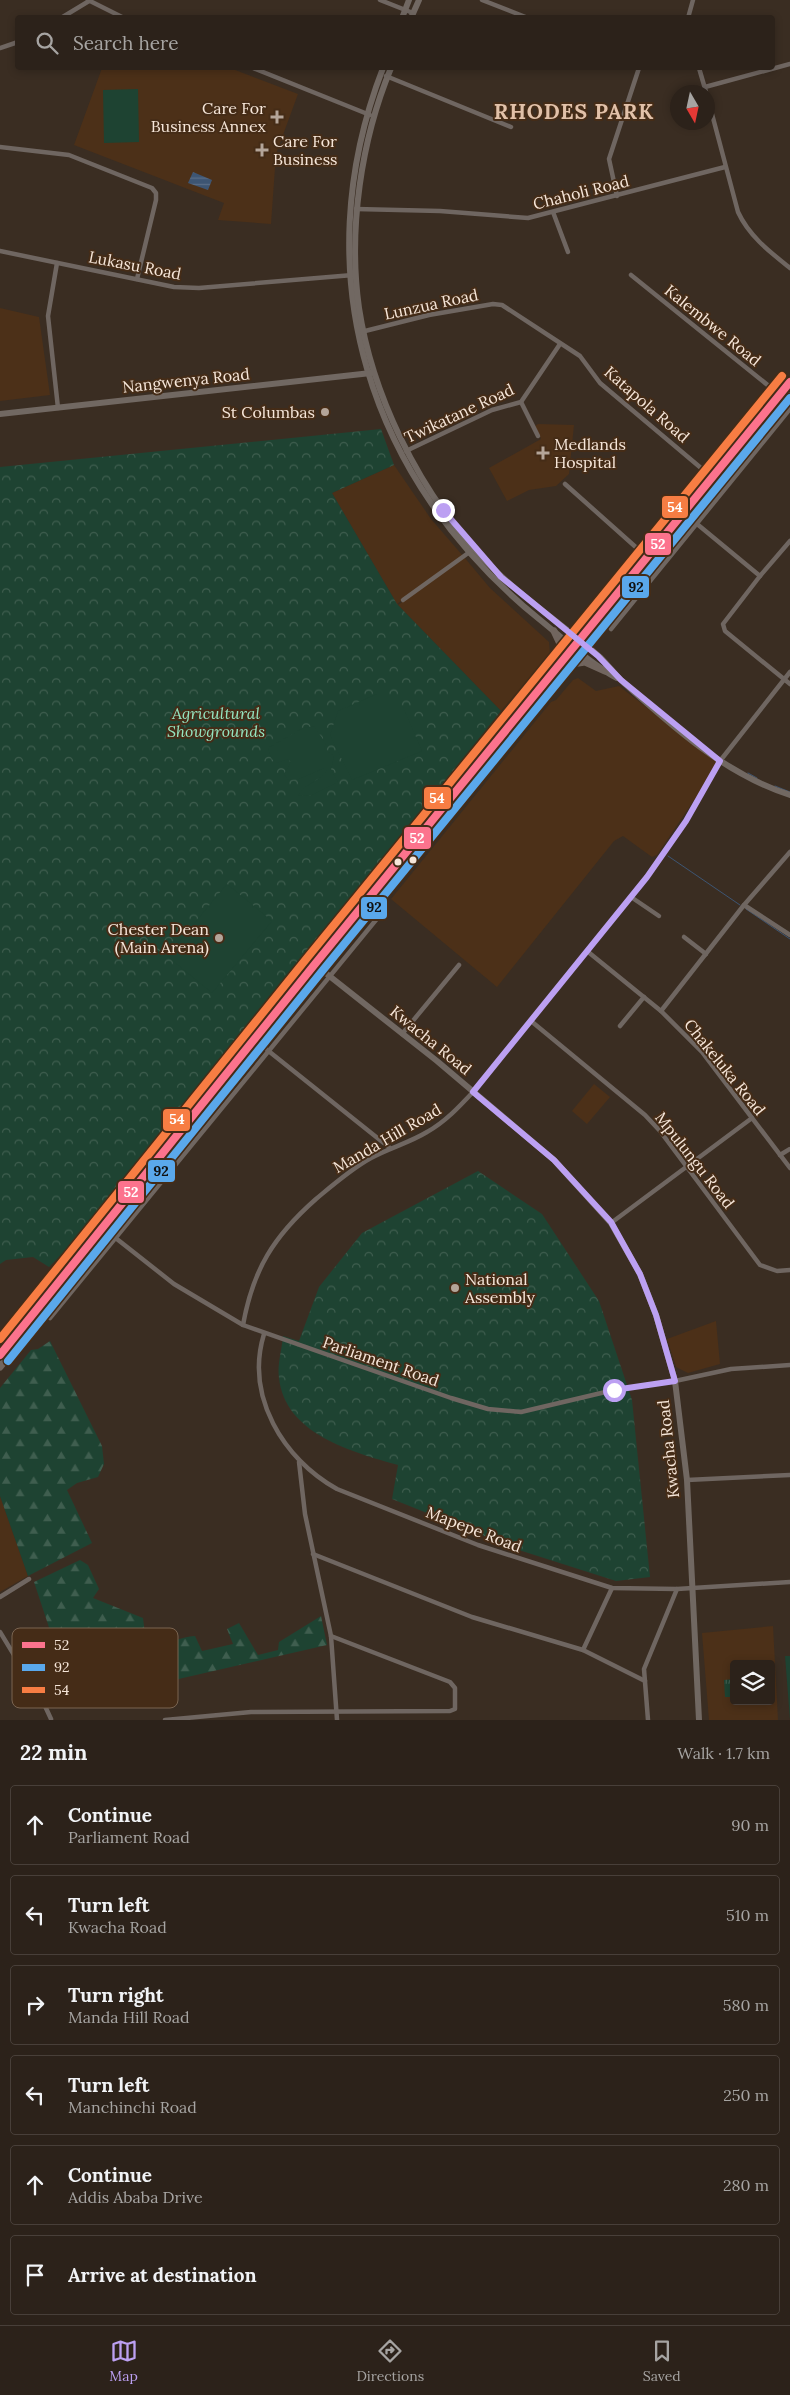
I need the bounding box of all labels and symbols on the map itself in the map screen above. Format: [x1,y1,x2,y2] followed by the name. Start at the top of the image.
[670,85,715,130] north arrow
[151,98,267,136] place label: Care For Business Annex
[494,98,654,125] district label: RHODES PARK
[270,110,284,124] marker: Care For Business Annex
[273,131,338,169] place label: Care For Business
[255,143,269,157] marker: Care For Business
[531,170,631,214] street label: Chaholi Road
[87,246,183,284] street label: Lukasu Road
[661,280,766,370] street label: Kalembwe Road
[382,284,480,324] street label: Lunzua Road
[600,362,694,447] street label: Katapola Road
[121,363,251,397] street label: Nangwenya Road
[401,379,517,447] street label: Twikatane Road
[222,402,315,422] place label: St Columbas
[319,406,331,418] marker: St Columbas
[554,434,626,472] place label: Medlands Hospital
[536,446,550,460] marker: Medlands Hospital
[661,495,689,519] line badge: 54
[667,498,683,516] text: 54
[432,499,455,522] route end
[644,532,672,556] line badge: 52
[650,535,666,553] text: 52
[621,575,650,599] line badge: 92
[628,578,644,596] text: 92
[167,703,265,741] park label: Agricultural Showgrounds
[423,786,452,810] line badge: 54
[429,789,445,807] text: 54
[403,826,432,850] line badge: 52
[409,829,425,847] text: 52
[408,855,418,865] unlabelled marker
[393,857,403,867] unlabelled marker
[360,896,388,920] line badge: 92
[366,898,382,916] text: 92
[108,919,209,958] place label: Chester Dean (Main Arena)
[213,932,225,944] marker: Chester Dean (Main Arena)
[386,1001,476,1079] street label: Kwacha Road
[680,1015,770,1120] street label: Chakeluka Road
[329,1099,445,1177] street label: Manda Hill Road
[162,1108,191,1132] line badge: 54
[651,1108,739,1213] street label: Mpulungu Road
[169,1110,185,1128] text: 54
[147,1159,176,1183] line badge: 92
[153,1162,169,1180] text: 92
[117,1180,145,1204] line badge: 52
[123,1183,139,1201] text: 52
[464,1269,535,1307] place label: National Assembly
[449,1282,461,1294] marker: National Assembly
[320,1332,442,1390] street label: Parliament Road
[603,1379,626,1402] route start
[653,1398,683,1499] street label: Kwacha Road
[423,1502,525,1557] street label: Mapepe Road
[12,1628,178,1708] legend
[54,1636,69,1654] text: 52
[54,1658,70,1676] text: 92
[54,1681,70,1699] text: 54

